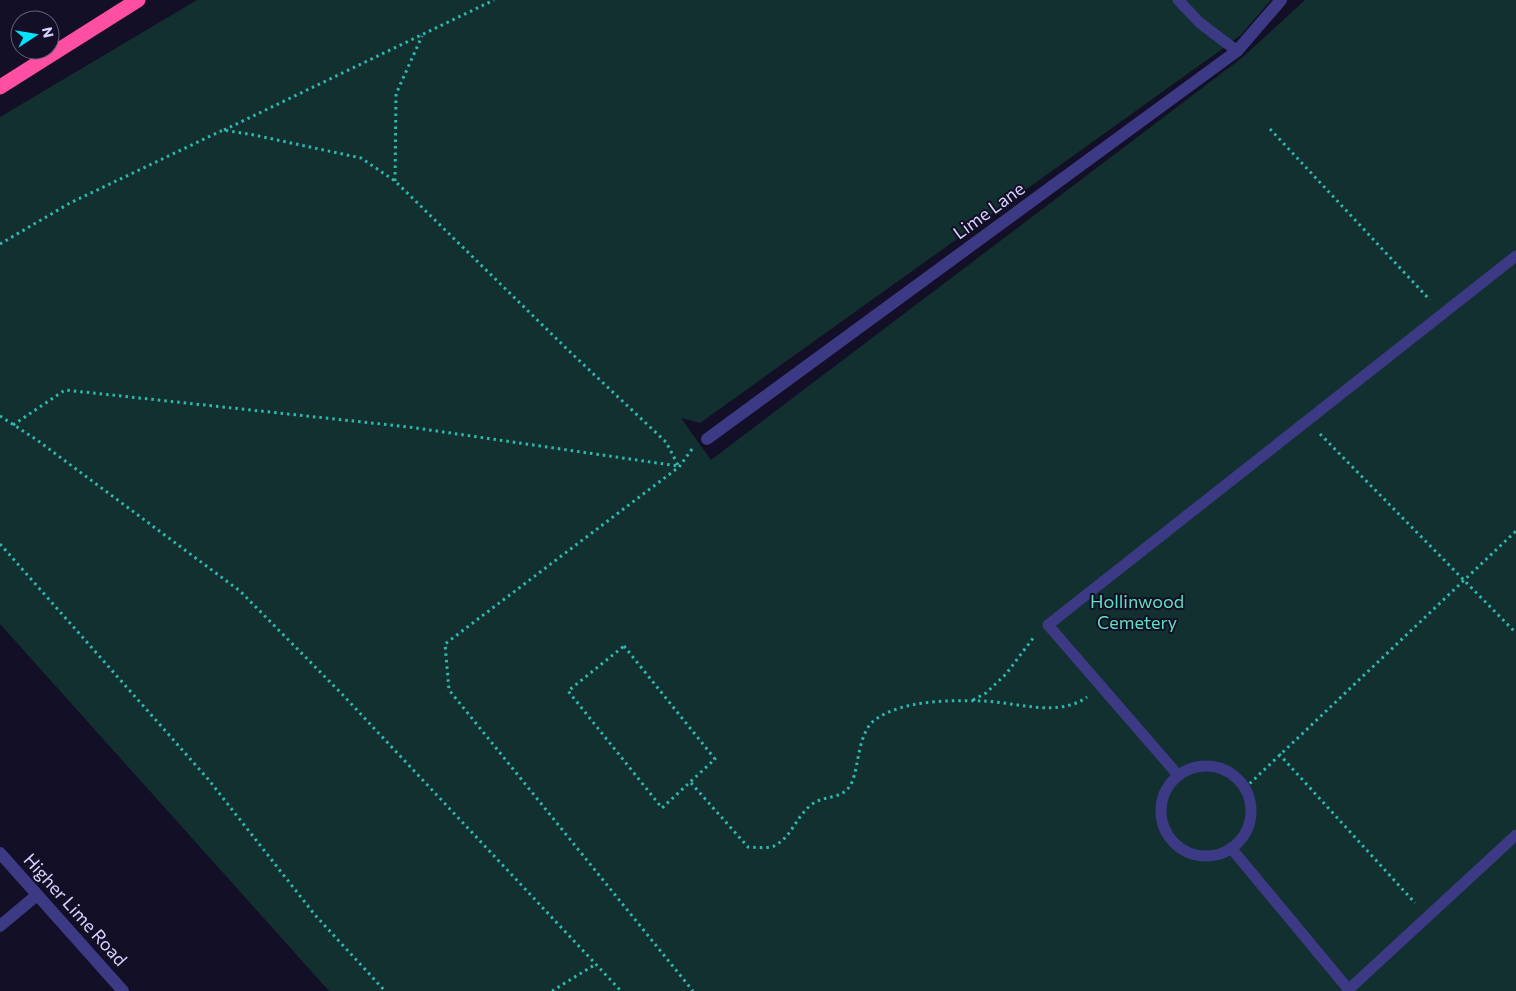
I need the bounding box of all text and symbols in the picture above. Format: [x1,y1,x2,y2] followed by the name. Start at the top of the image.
[10,10,60,60] north arrow
[39,25,58,39] text: N
[948,177,1028,244] street label: Lime Lane
[1090,590,1184,633] park label: Hollinwood Cemetery
[19,848,132,970] street label: Higher Lime Road

